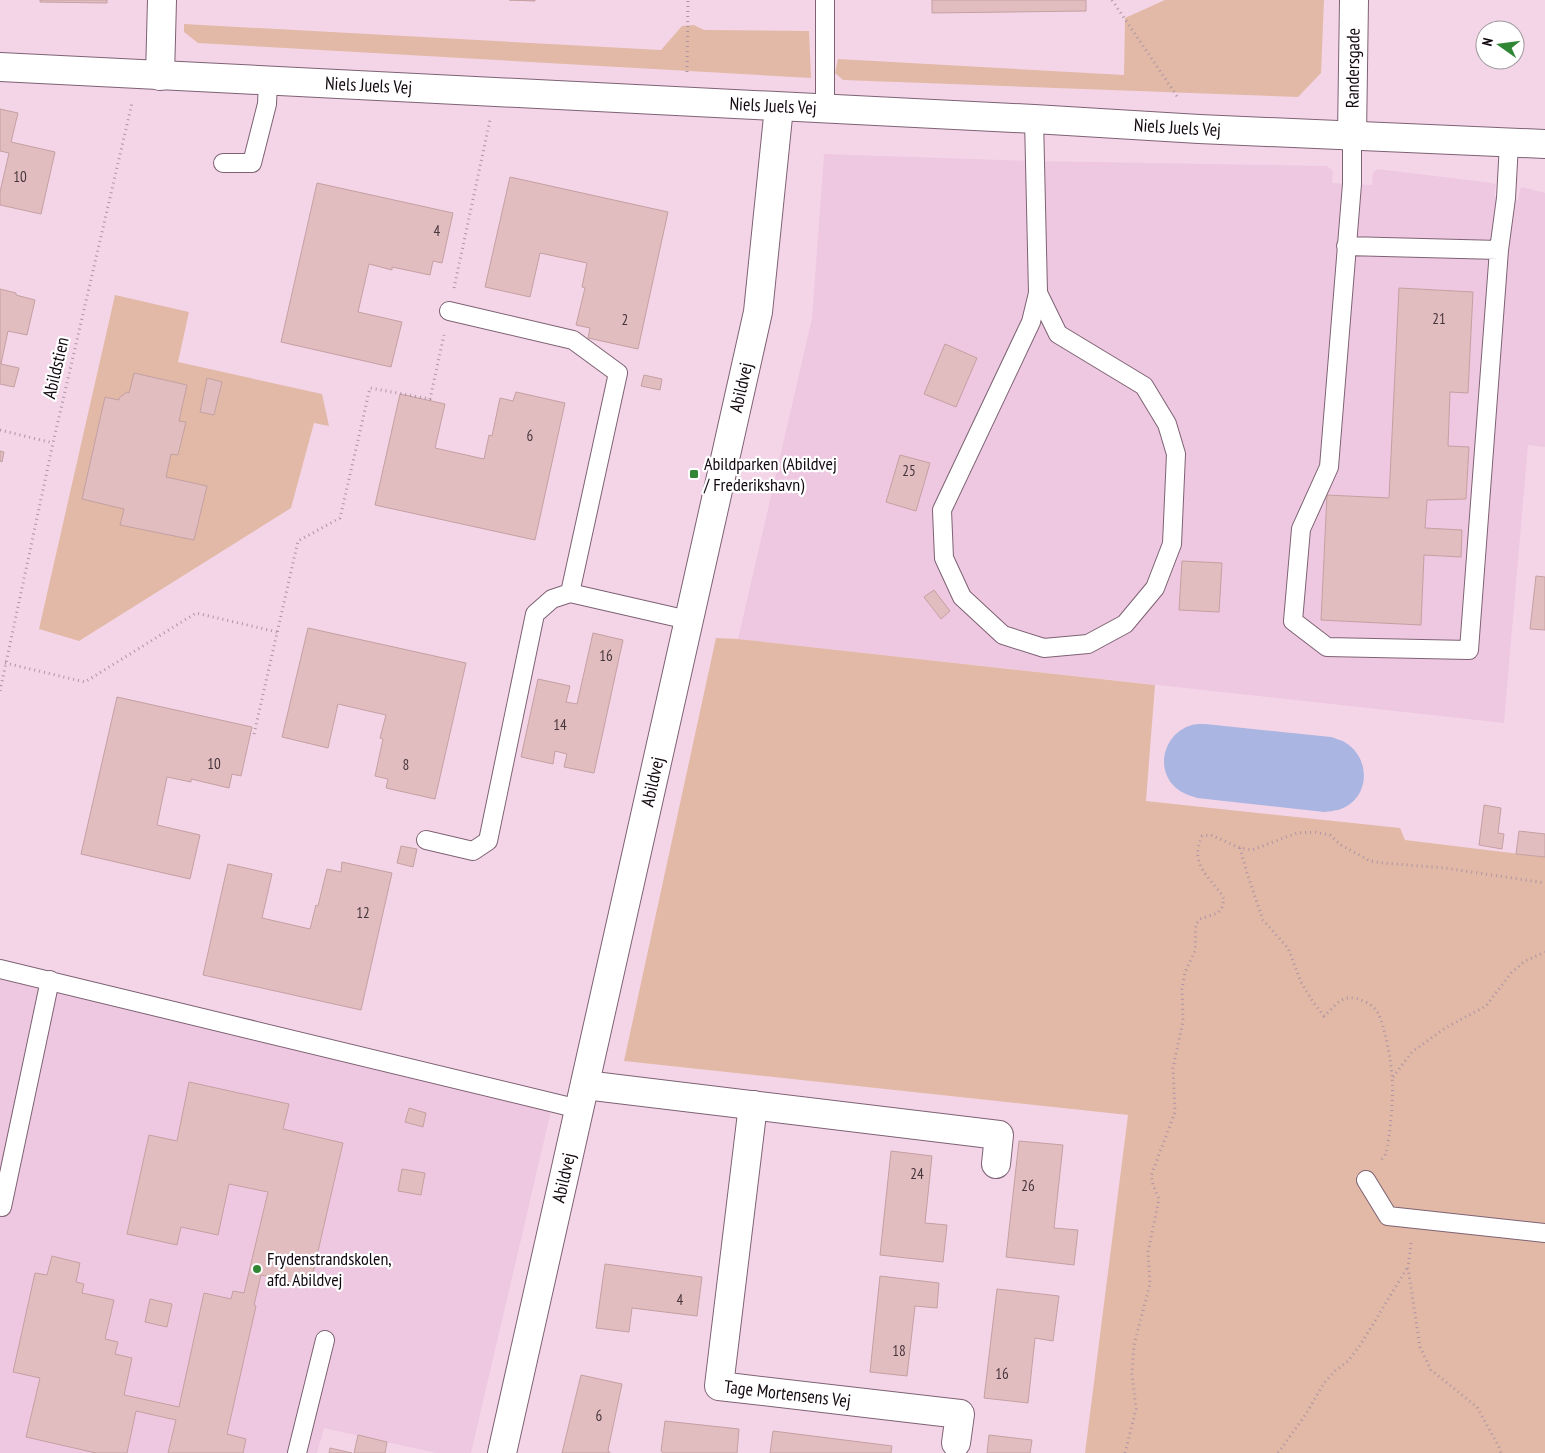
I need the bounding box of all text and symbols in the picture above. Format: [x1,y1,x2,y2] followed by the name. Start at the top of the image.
[1475,20,1525,70] north arrow
[1340,28,1365,108] street label: Randersgade
[1478,36,1497,48] text: N
[324,71,413,99] street label: Niels Juels Vej
[729,92,817,119] street label: Niels Juels Vej
[1133,113,1221,141] street label: Niels Juels Vej
[13,167,27,186] house number: 10
[434,221,441,240] house number: 4
[1432,309,1446,328] house number: 21
[622,310,628,329] house number: 2
[37,335,74,401] street label: Abildstien
[724,360,757,415] street label: Abildvej
[527,426,534,445] house number: 6
[703,452,837,496] place label: Abildparken (Abildvej / Frederikshavn)
[902,461,916,480] house number: 25
[688,468,700,480] marker: Abildparken (Abildvej / Frederikshavn)
[599,646,613,665] house number: 16
[553,715,567,734] house number: 14
[207,754,221,773] house number: 10
[635,754,669,809] street label: Abildvej
[403,755,409,774] house number: 8
[356,903,370,922] house number: 12
[546,1151,580,1205] street label: Abildvej
[910,1164,924,1183] house number: 24
[1021,1176,1035,1195] house number: 26
[267,1247,392,1291] place label: Frydenstrandskolen, afd. Abildvej
[251,1263,263,1275] marker: Frydenstrandskolen, afd. Abildvej
[677,1290,684,1309] house number: 4
[892,1341,906,1360] house number: 18
[995,1364,1009,1383] house number: 16
[723,1375,852,1412] street label: Tage Mortensens Vej
[596,1406,603,1425] house number: 6

